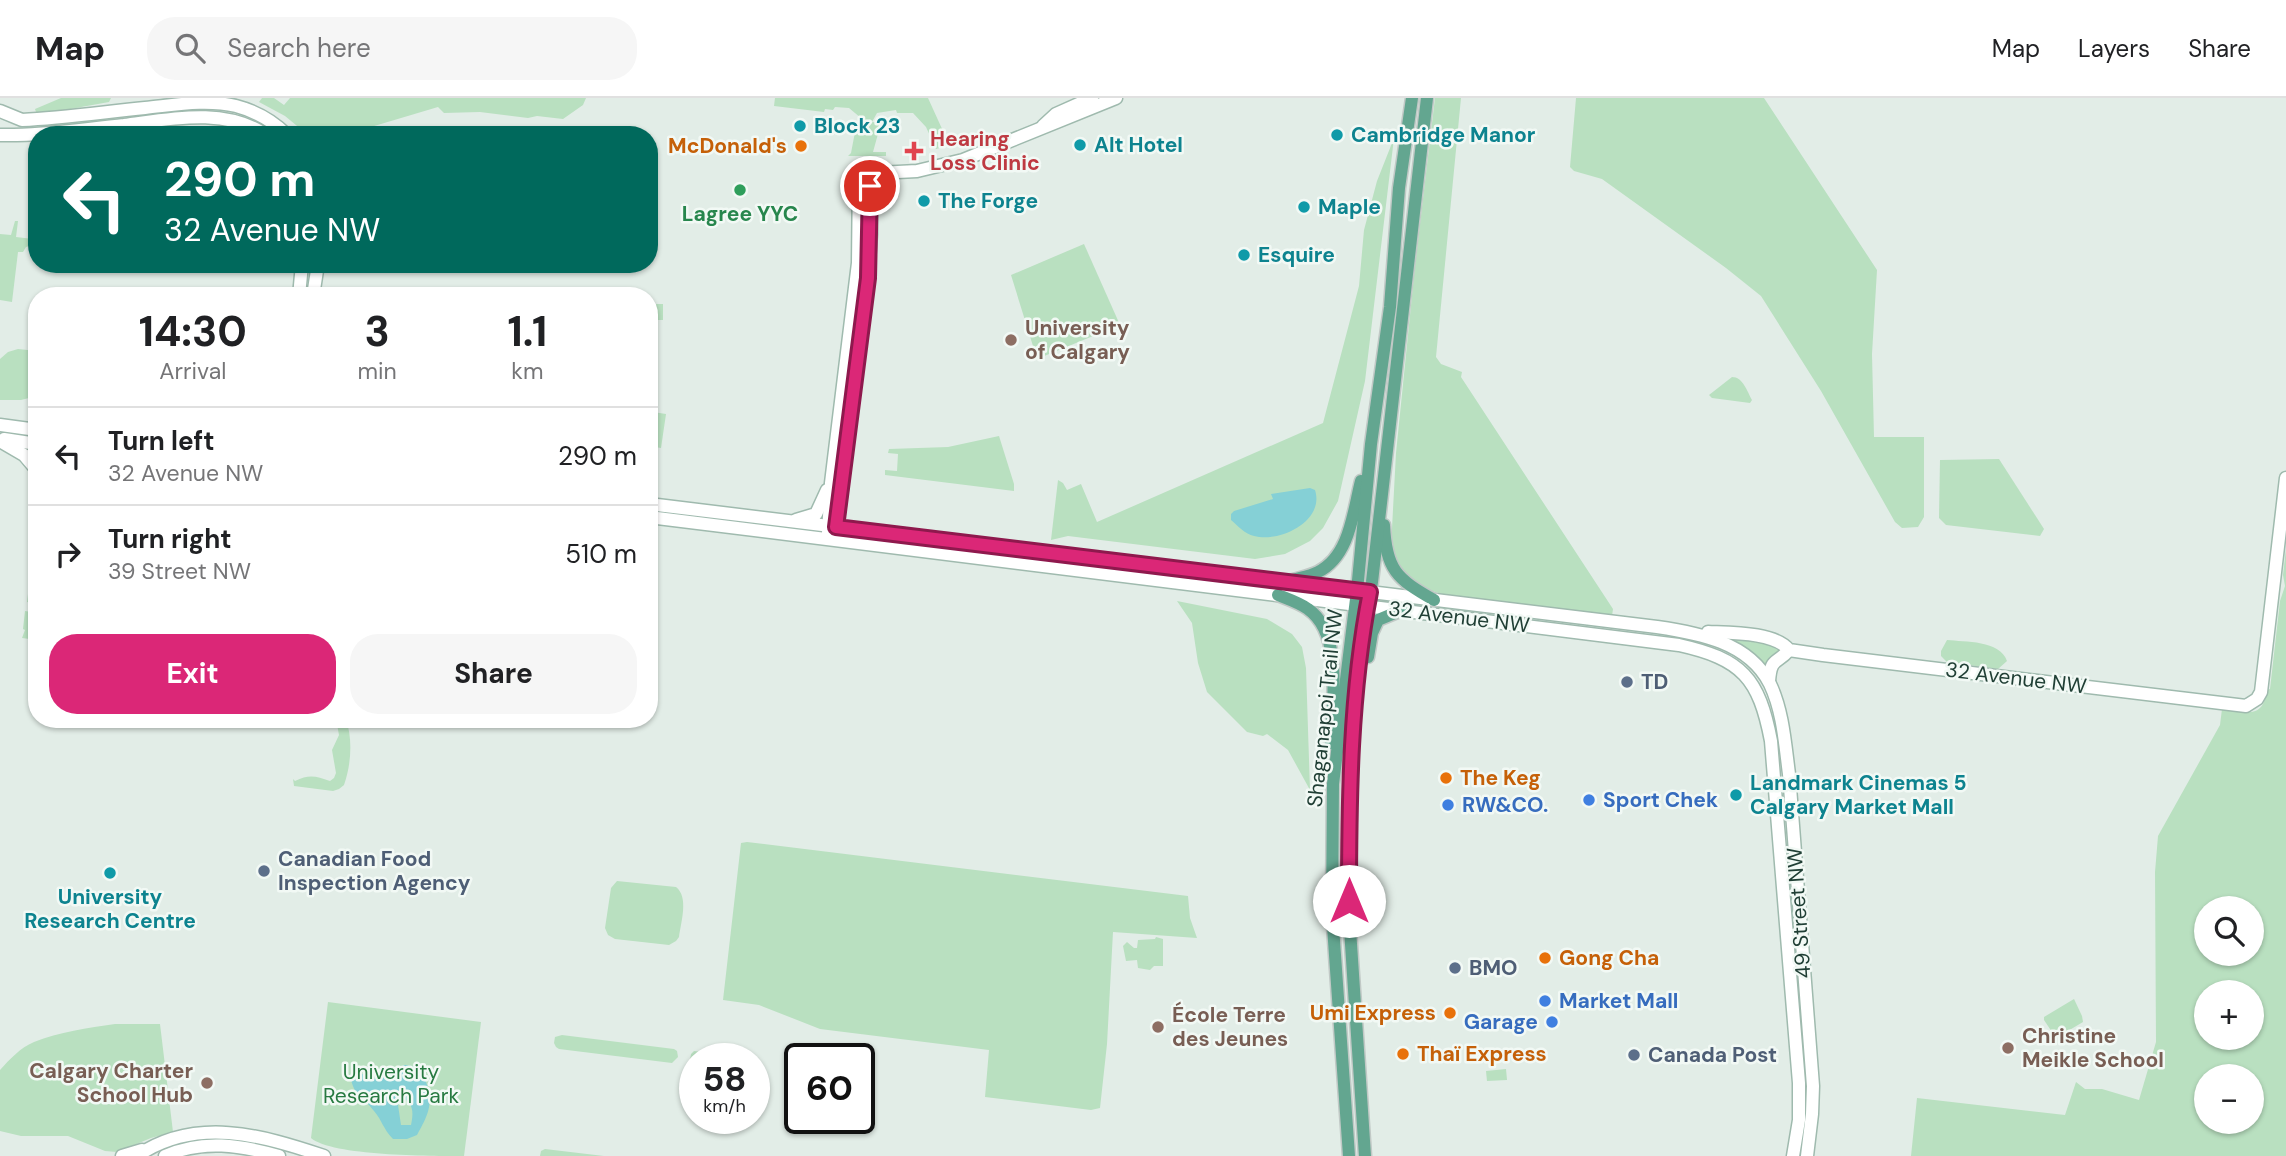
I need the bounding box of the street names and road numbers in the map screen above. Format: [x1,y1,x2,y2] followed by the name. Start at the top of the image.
[1387,594,1531,640] street label: 32 Avenue NW
[1301,608,1349,808] street label: Shaganappi Trail NW
[1944,655,2088,701] street label: 32 Avenue NW
[1780,846,1818,980] street label: 49 Street NW

